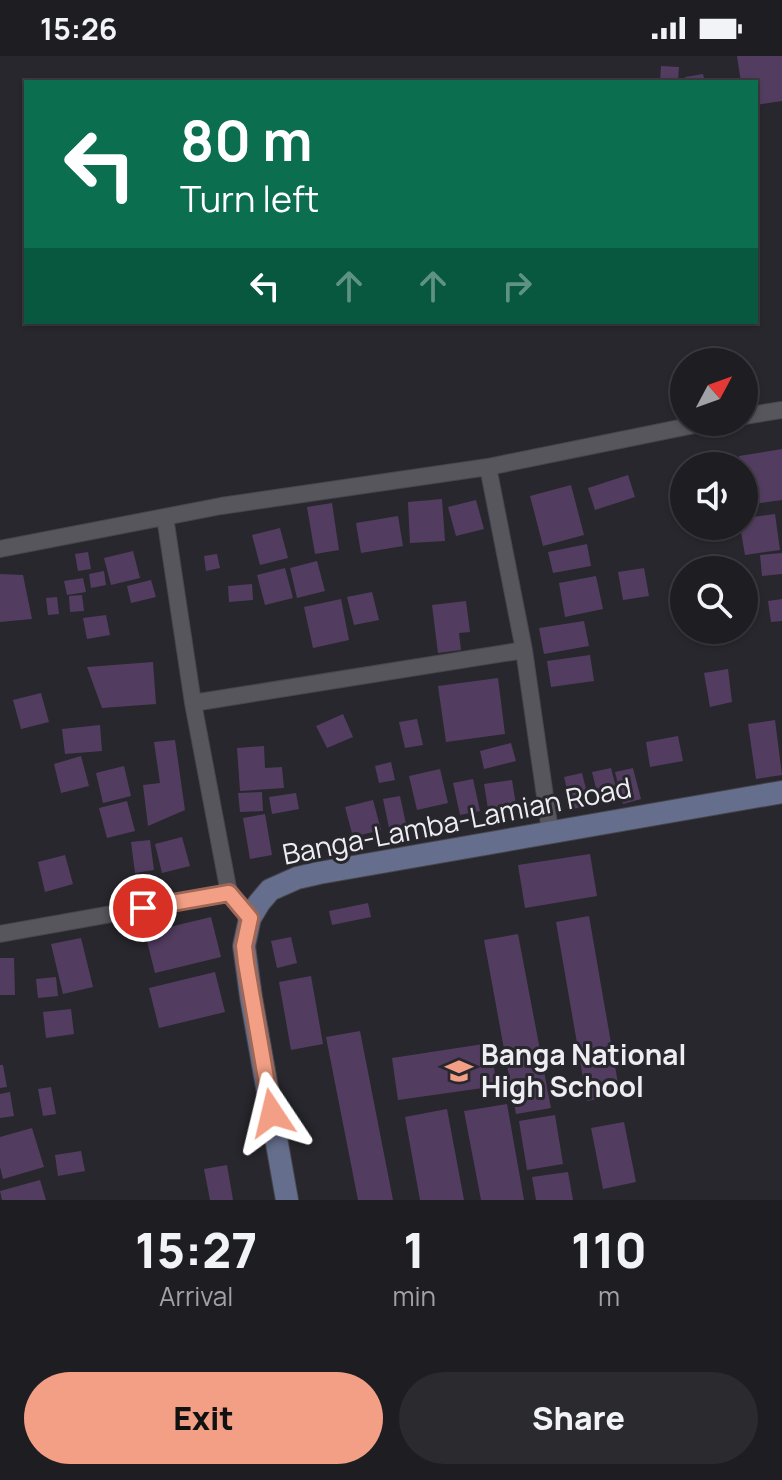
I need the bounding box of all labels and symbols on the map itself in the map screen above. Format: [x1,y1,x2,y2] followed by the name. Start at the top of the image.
[670,348,758,436] north arrow
[279,767,635,873] street label: Banga-Lamba-Lamian Road
[109,874,177,942] pin
[481,1035,686,1105] place label: Banga National High School
[444,1056,474,1086] school or university icon: Banga National High School
[230,1071,314,1155] position arrow

